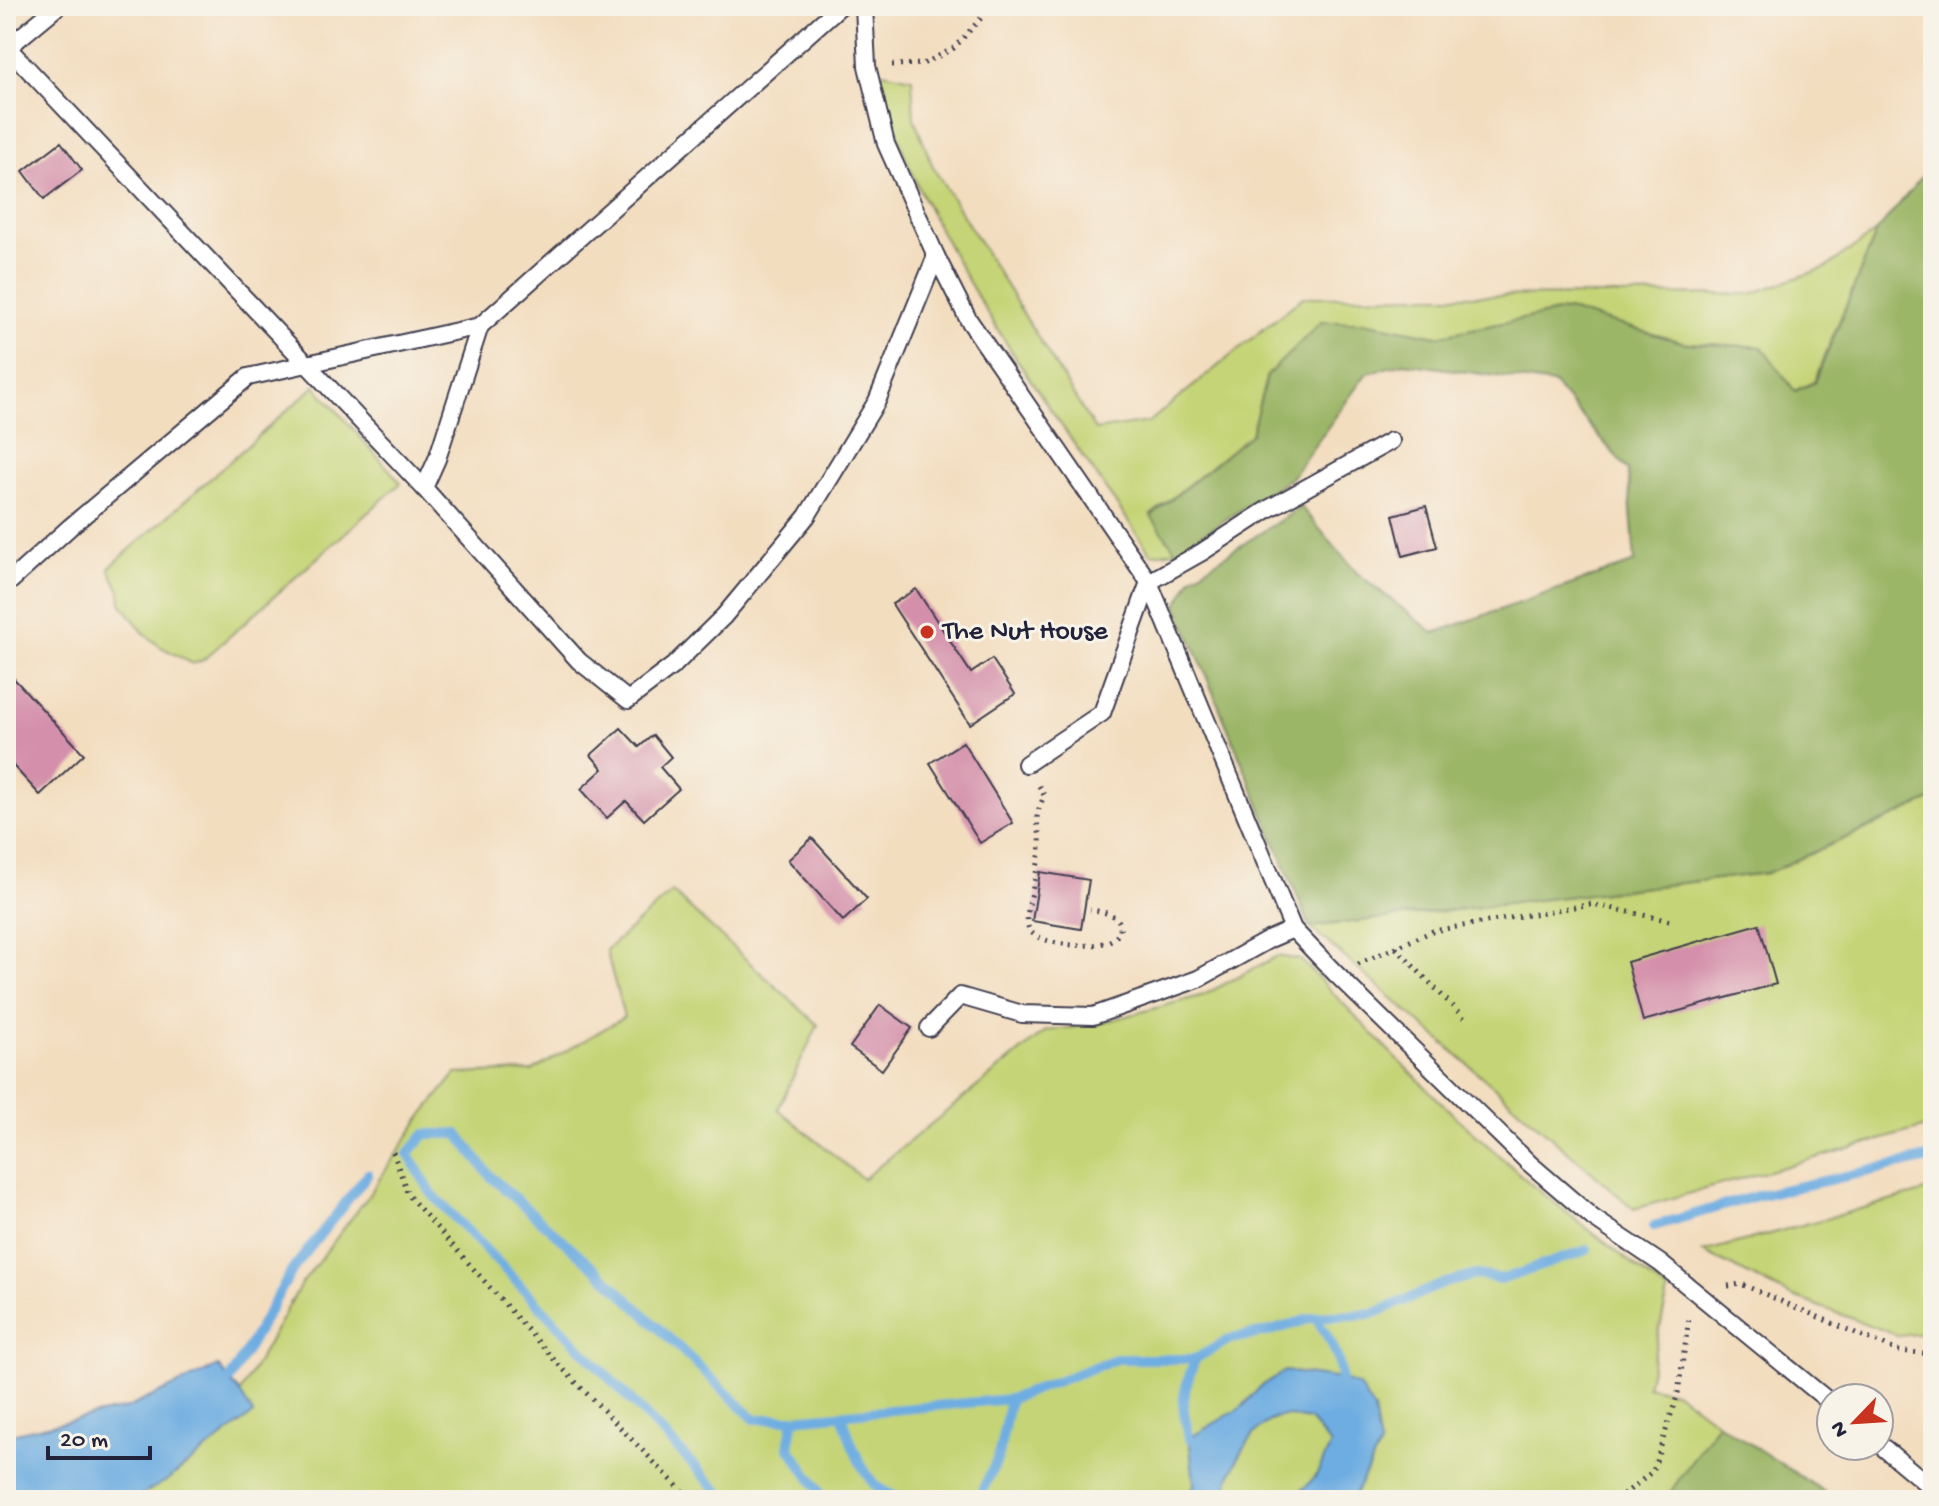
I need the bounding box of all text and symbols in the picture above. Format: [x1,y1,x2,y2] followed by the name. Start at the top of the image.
[941,616,1108,649] place label: The Nut House
[918,623,936,641] marker: The Nut House
[1815,1382,1895,1462] north arrow
[48,1410,150,1460] scale bar
[1826,1417,1855,1441] text: N
[60,1427,108,1456] text: 20 m

